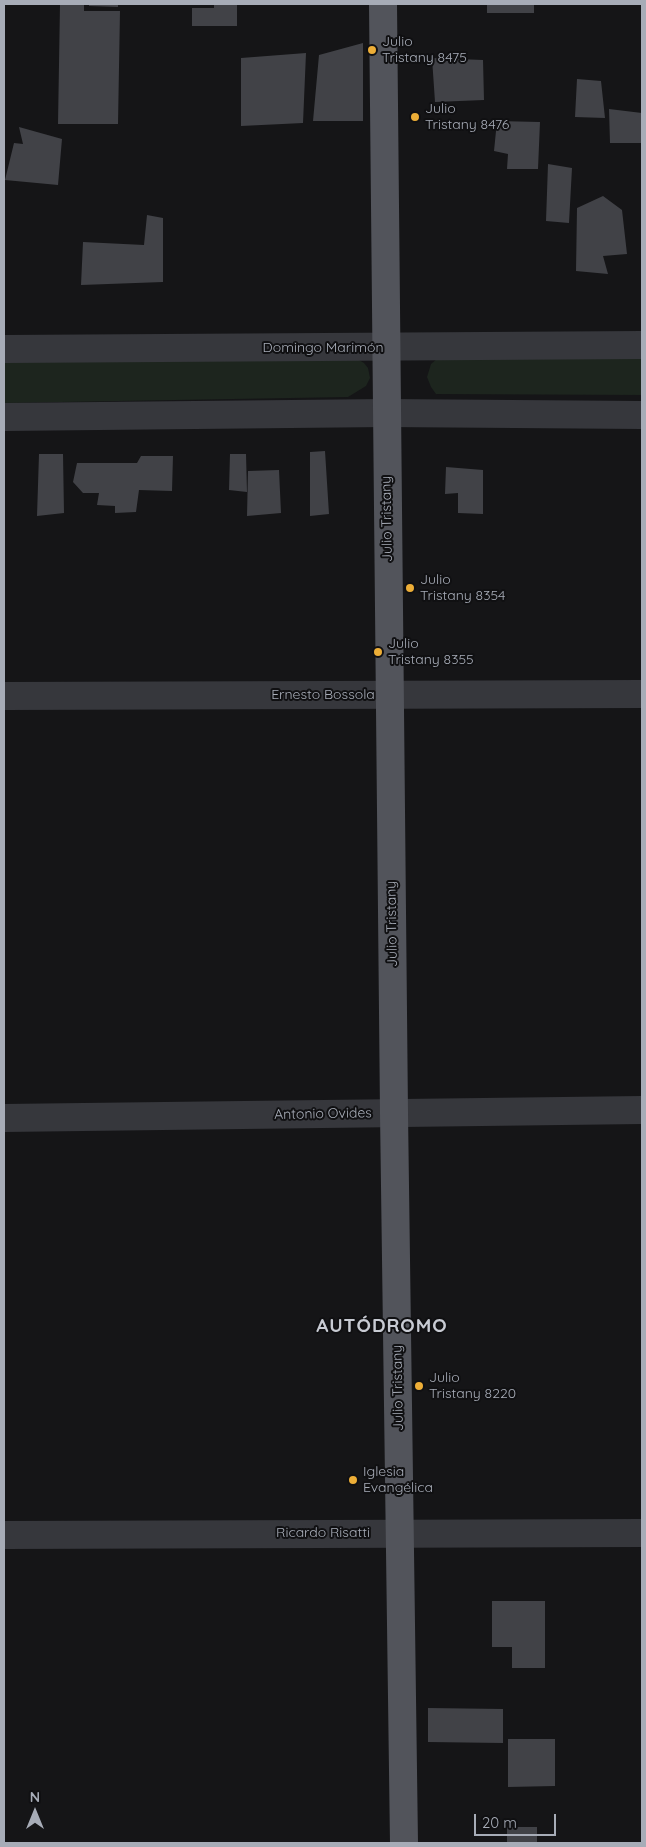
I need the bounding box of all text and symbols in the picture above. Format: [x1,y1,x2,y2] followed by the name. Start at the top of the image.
[382,34,467,66] place label: Julio Tristany 8475
[366,44,378,56] marker: Julio Tristany 8475
[425,101,509,134] place label: Julio Tristany 8476
[409,111,421,123] marker: Julio Tristany 8476
[263,340,383,356] street label: Domingo Marimón
[378,476,396,562] street label: Julio Tristany
[420,572,505,604] place label: Julio Tristany 8354
[404,582,416,594] marker: Julio Tristany 8354
[388,636,474,669] place label: Julio Tristany 8355
[372,646,384,658] marker: Julio Tristany 8355
[271,687,375,703] street label: Ernesto Bossola
[383,881,401,967] street label: Julio Tristany
[274,1105,372,1123] street label: Antonio Ovides
[315,1315,449,1337] district label: AUTÓDROMO
[389,1345,407,1431] street label: Julio Tristany
[429,1370,516,1402] place label: Julio Tristany 8220
[413,1380,425,1392] marker: Julio Tristany 8220
[363,1464,433,1496] place label: Iglesia Evangélica
[347,1474,359,1486] marker: Iglesia Evangélica
[276,1525,370,1541] street label: Ricardo Risatti
[10,1787,60,1837] north arrow
[30,1788,40,1806] text: N
[476,1804,558,1836] scale bar
[482,1813,517,1832] text: 20 m

